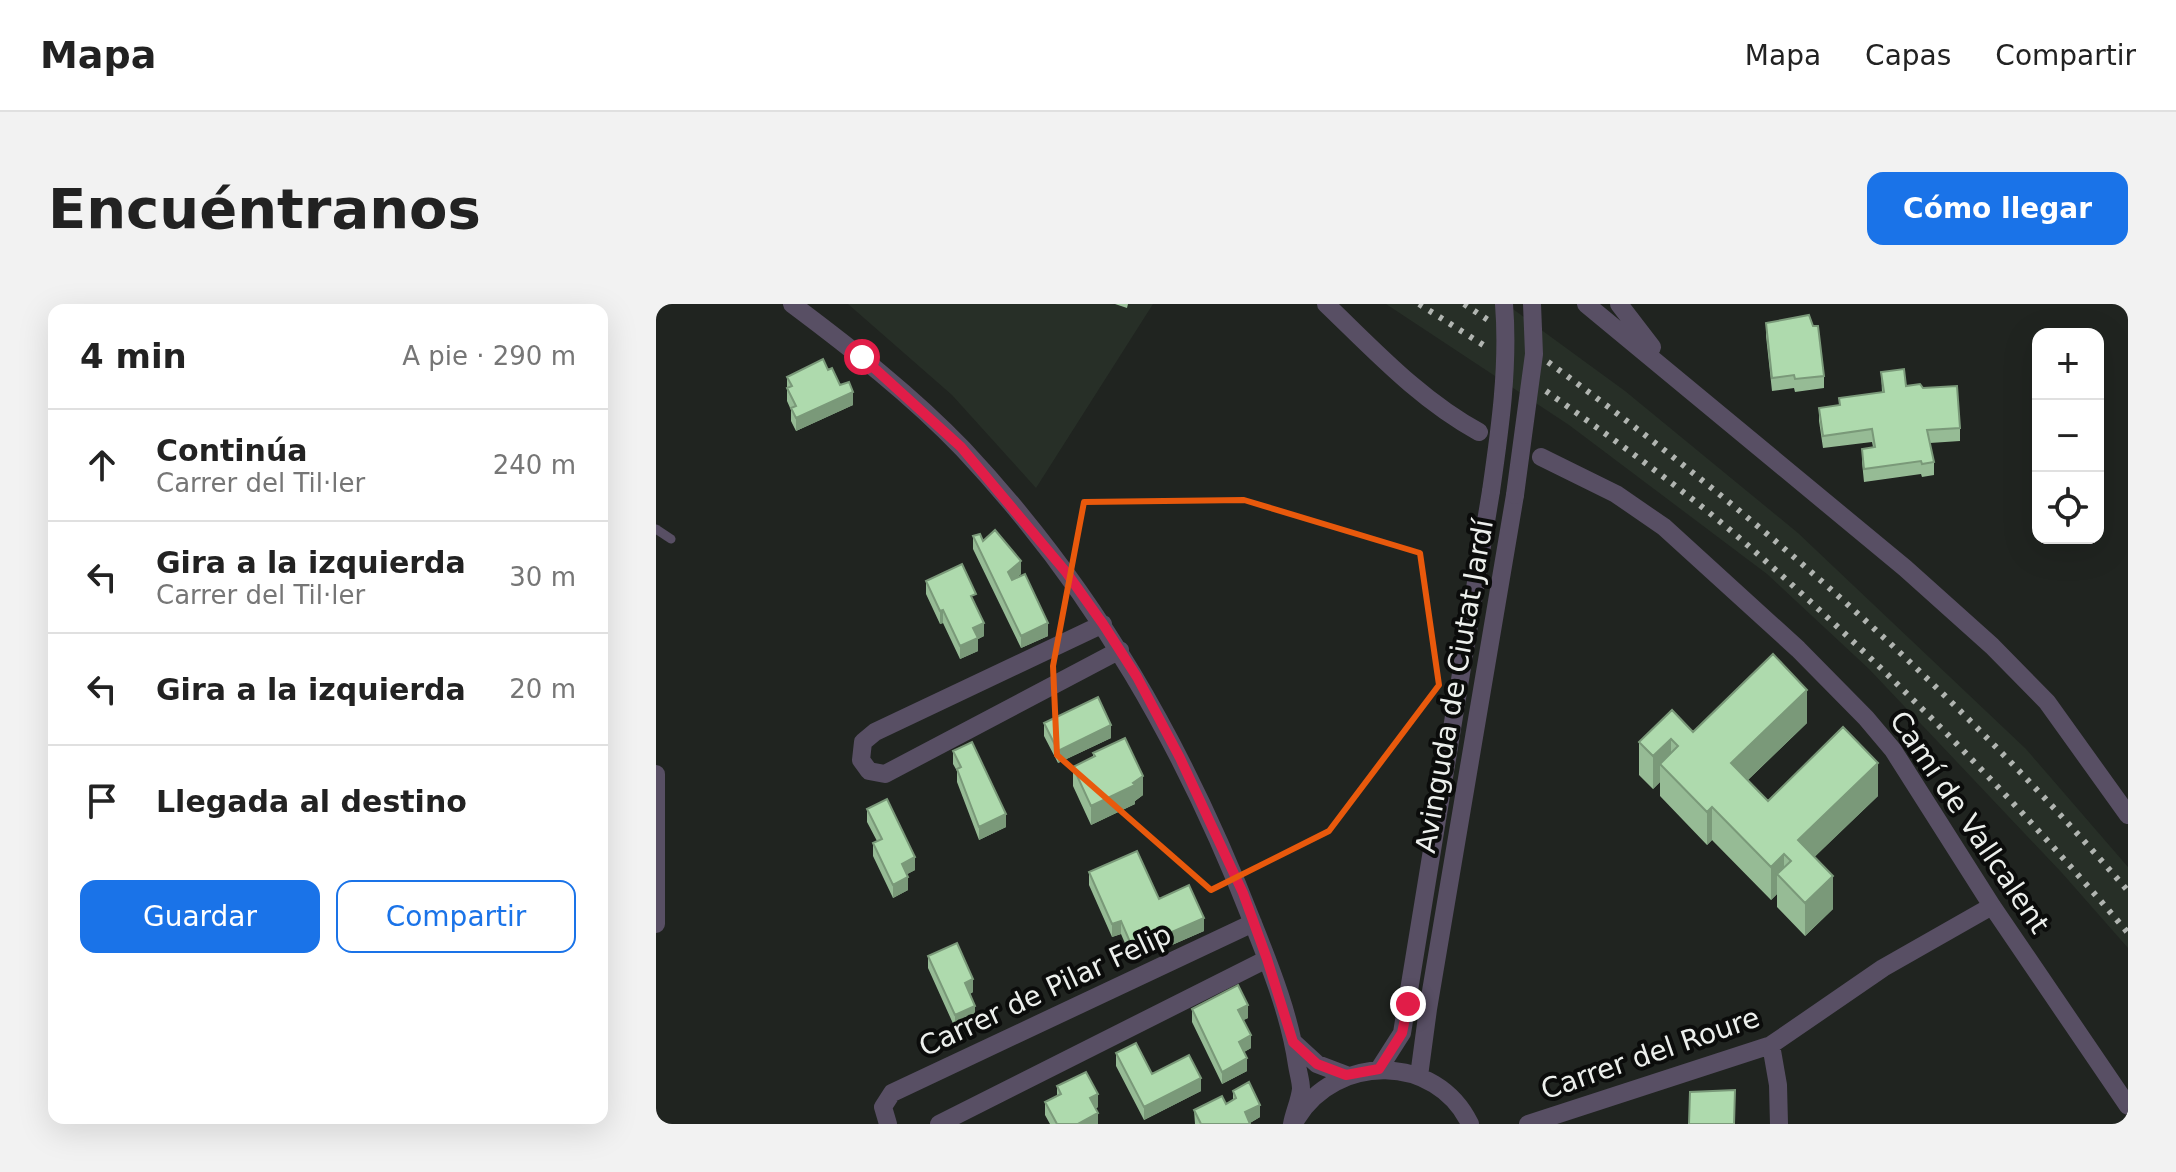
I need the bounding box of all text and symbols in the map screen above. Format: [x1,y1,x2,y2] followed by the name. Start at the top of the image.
[40,33,156,77] text: Mapa
[1745,39,1821,72] text: Mapa
[1865,39,1951,72] text: Capas
[1995,39,2136,72] text: Compartir
[1867,172,2128,245] button: Cómo llegar
[48,176,481,241] text: Encuéntranos
[2032,328,2104,544] map controls
[2032,328,2104,400] button: +
[80,336,187,376] text: 4 min
[844,339,880,375] route start
[402,341,576,371] text: A pie · 290 m
[2032,400,2104,472] button: −
[156,433,308,468] text: Continúa
[80,443,124,487] icon: ahead
[493,450,576,480] text: 240 m
[156,468,365,498] text: Carrer del Til·ler
[2032,472,2104,544] button: locate
[1409,516,1500,855] street label: Avinguda de Ciutat Jardí
[156,545,466,580] text: Gira a la izquierda
[80,555,124,599] icon: left
[509,562,576,592] text: 30 m
[156,580,365,610] text: Carrer del Til·ler
[80,667,124,711] icon: left
[156,672,466,707] text: Gira a la izquierda
[509,674,576,704] text: 20 m
[1883,705,2056,940] street label: Camí de Vallcalent
[80,779,124,823] icon: arrive
[156,784,467,819] text: Llegada al destino
[80,880,320,953] button: Guardar
[336,880,576,953] button: Compartir
[914,917,1177,1063] street label: Carrer de Pilar Felip
[1390,986,1426,1022] route end
[1536,1001,1764,1106] street label: Carrer del Roure

